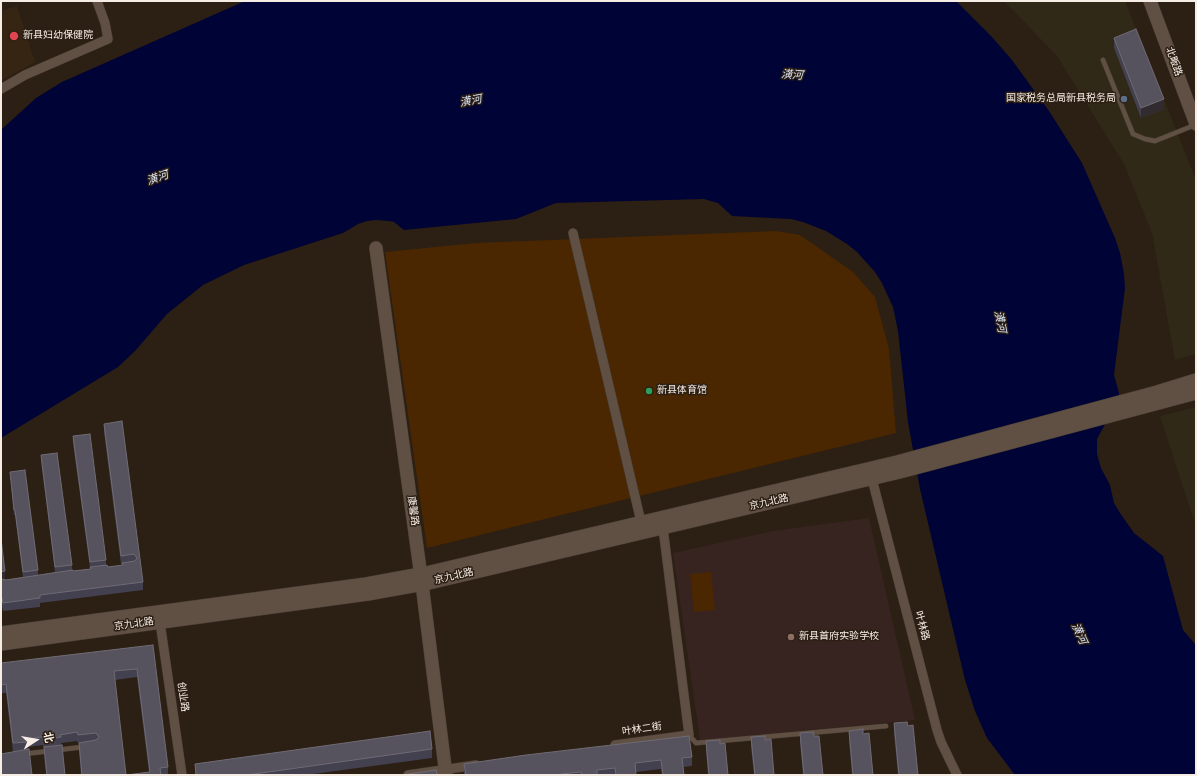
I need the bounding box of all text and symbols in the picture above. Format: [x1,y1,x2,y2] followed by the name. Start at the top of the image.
[8,30,20,42] marker: 新县妇幼保健院
[23,30,93,42] place label: 新县妇幼保健院
[1162,46,1184,78] street label: 北畈路
[781,69,803,83] water label: 潢河
[459,93,483,111] water label: 潢河
[1006,93,1116,105] place label: 国家税务总局新县税务局
[1119,94,1129,104] marker: 国家税务总局新县税务局
[145,169,171,189] water label: 潢河
[990,310,1008,334] water label: 潢河
[657,385,707,397] place label: 新县体育馆
[644,386,654,396] marker: 新县体育馆
[748,493,790,513] street label: 京九北路
[404,495,420,527] street label: 康馨路
[433,567,475,587] street label: 京九北路
[911,610,931,642] street label: 叶林路
[113,616,155,634] street label: 京九北路
[1067,621,1089,647] water label: 潢河
[799,631,879,643] place label: 新县首府实验学校
[786,632,796,642] marker: 新县首府实验学校
[174,681,190,713] street label: 创业路
[16,720,56,760] north arrow
[621,721,663,739] street label: 叶林二街
[40,731,56,744] text: 北

